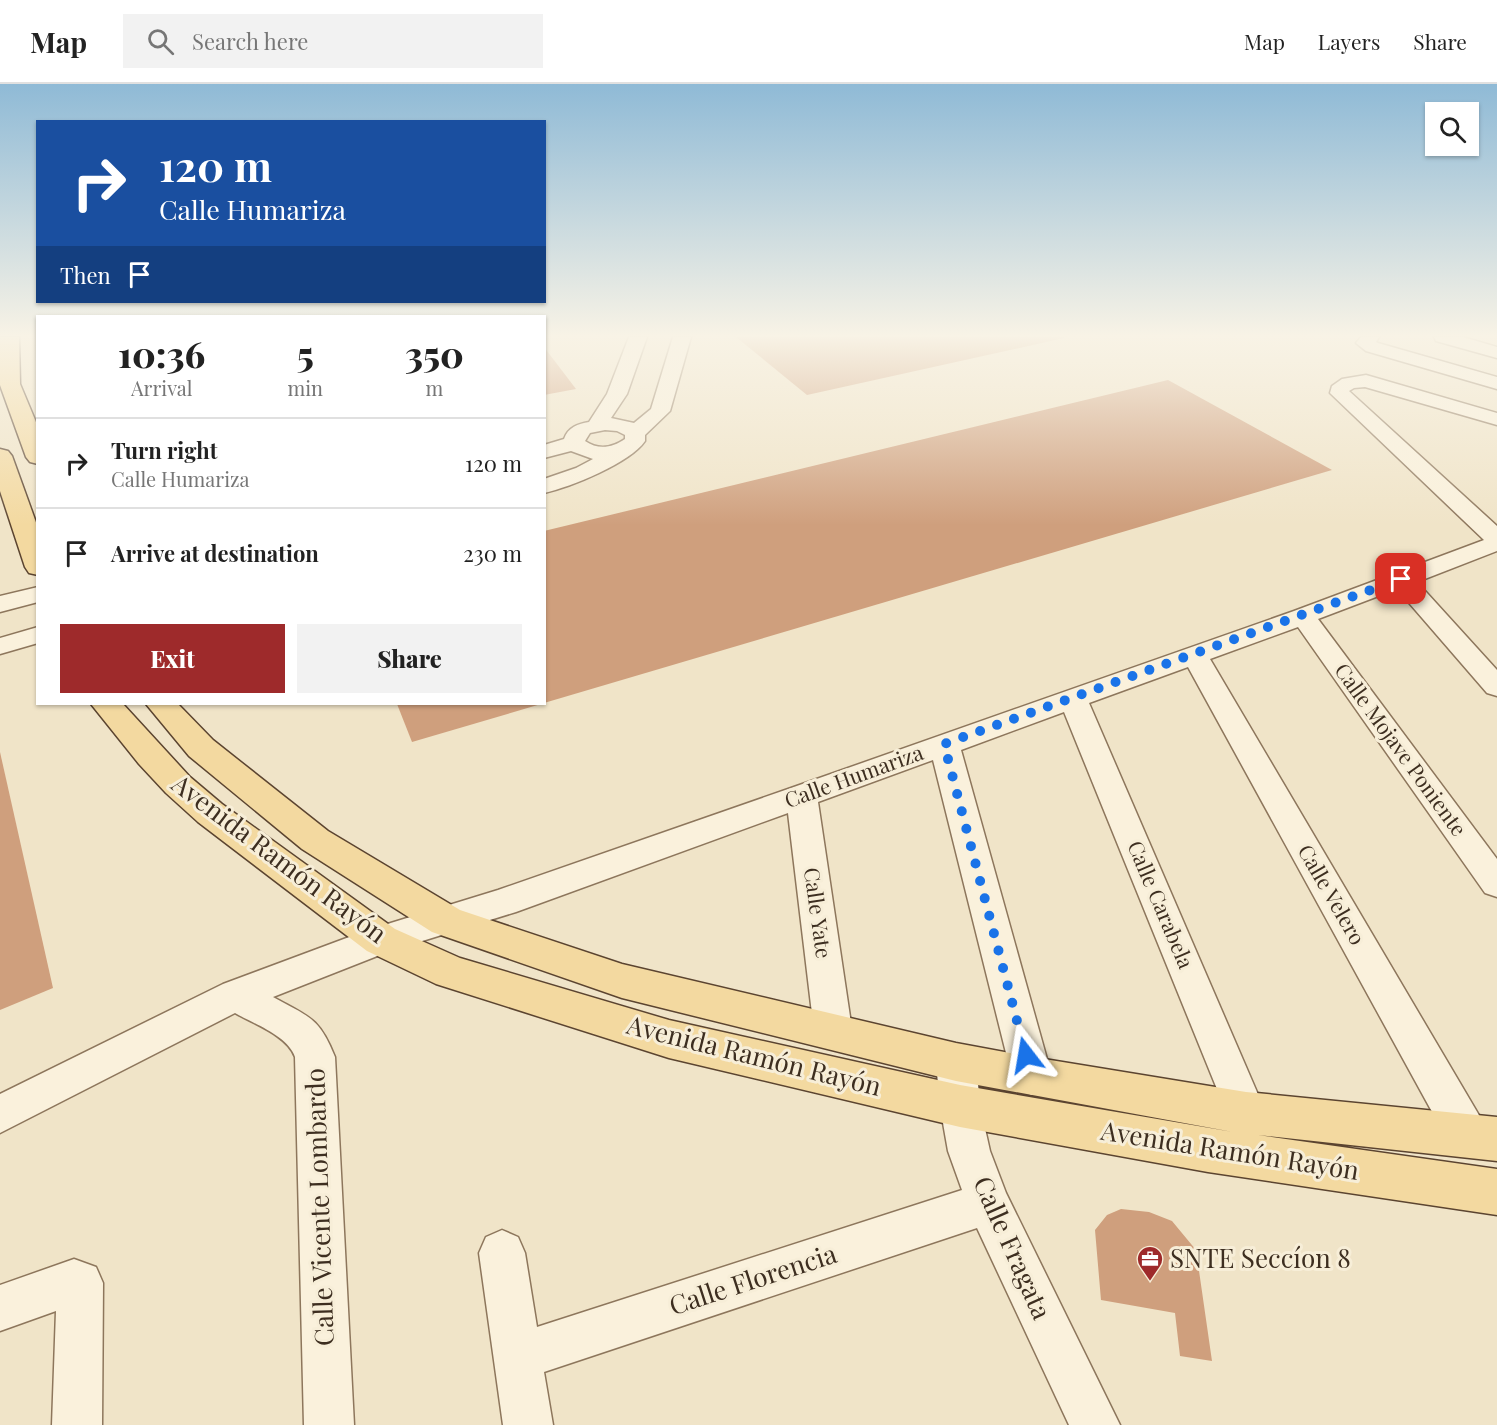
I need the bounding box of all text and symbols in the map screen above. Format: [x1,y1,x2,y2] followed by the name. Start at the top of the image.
[123,14,543,68] search box
[30,23,87,60] text: Map
[144,25,177,58] icon: search
[192,26,308,56] text: Search here
[1244,27,1285,55] text: Map
[1318,27,1380,55] text: Layers
[1413,27,1467,55] text: Share
[1425,102,1479,156] map controls
[1425,102,1479,156] button: search
[159,137,272,193] text: 120 m
[60,144,138,222] icon: right
[159,191,346,227] text: Calle Humariza
[123,258,156,291] icon: arrive
[60,260,111,290] text: Then
[118,329,205,377] text: 10:36
[297,329,314,377] text: 5
[405,329,464,377] text: 350
[131,374,193,401] text: Arrival
[287,374,323,401] text: min
[426,374,443,401] text: m
[111,435,217,465] text: Turn right
[60,447,93,480] icon: right
[465,448,522,478] text: 120 m
[111,465,250,492] text: Calle Humariza
[60,537,93,570] icon: arrive
[111,538,319,568] text: Arrive at destination
[463,538,522,568] text: 230 m
[1375,553,1426,604] pin
[1384,562,1417,595] icon: arrive
[60,624,285,693] button: Exit
[297,624,522,693] button: Share
[1329,657,1474,841] street label: Calle Mojave Poniente
[780,737,927,813] street label: Calle Humariza
[164,765,395,951] street label: Avenida Ramón Rayón
[1122,836,1202,973] street label: Calle Carabela
[1293,839,1373,949] street label: Calle Velero
[799,865,839,960] street label: Calle Yate
[623,1006,886,1103] street label: Avenida Ramón Rayón
[994,1023,1058,1087] position arrow
[296,1067,341,1347] street label: Calle Vicente Lombardo
[1098,1112,1362,1187] street label: Avenida Ramón Rayón
[966,1170,1060,1324] street label: Calle Fragata
[664,1235,841,1322] street label: Calle Florencia
[1170,1240,1351,1275] place label: SNTE Seccíon 8
[1135,1244,1165,1282] office icon: SNTE Seccíon 8

